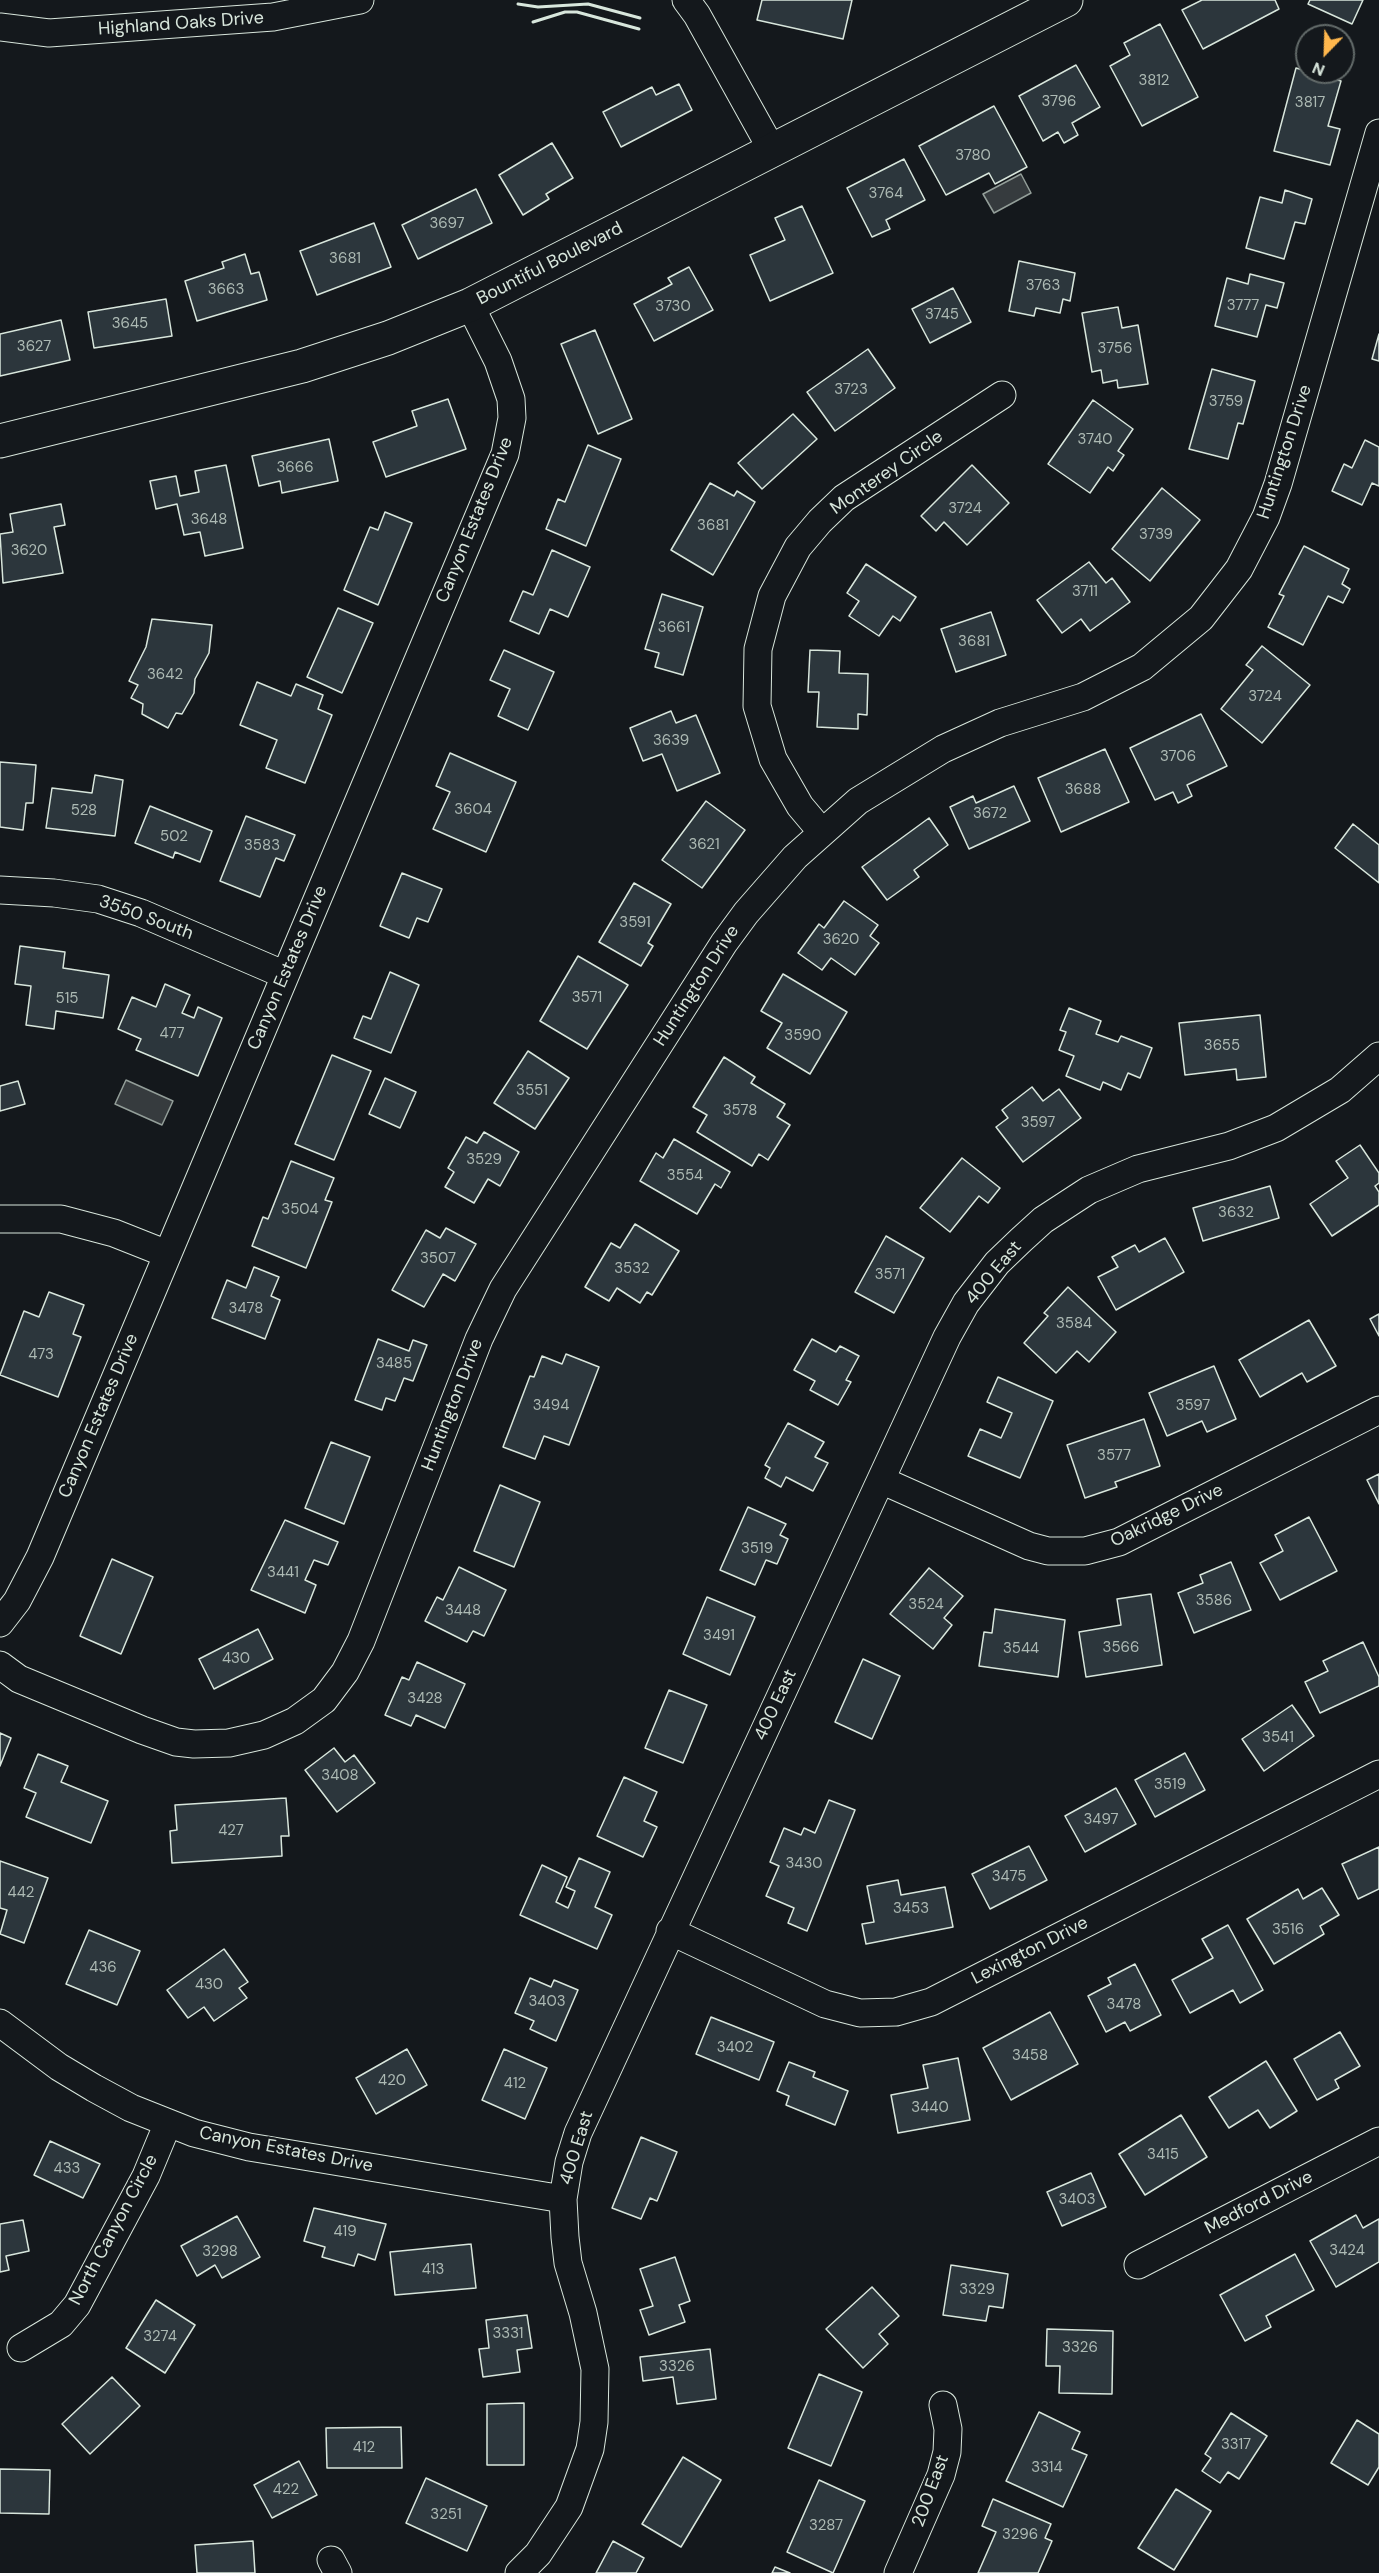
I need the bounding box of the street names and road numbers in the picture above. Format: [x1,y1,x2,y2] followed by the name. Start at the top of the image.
[97,7,265,41] street label: Highland Oaks Drive
[473,218,627,310] street label: Bountiful Boulevard
[1253,382,1317,522] street label: Huntington Drive
[827,426,947,520] street label: Monterey Circle
[432,434,518,606] street label: Canyon Estates Drive
[244,883,332,1053] street label: Canyon Estates Drive
[96,891,196,945] street label: 3550 South
[650,921,744,1051] street label: Huntington Drive
[961,1237,1027,1309] street label: 400 East
[55,1331,143,1501] street label: Canyon Estates Drive
[418,1336,488,1474] street label: Huntington Drive
[1107,1479,1227,1553] street label: Oakridge Drive
[750,1666,802,1744] street label: 400 East
[968,1912,1092,1990] street label: Lexington Drive
[556,2109,598,2187] street label: 400 East
[197,2123,375,2177] street label: Canyon Estates Drive
[65,2151,163,2309] street label: North Canyon Circle
[1201,2167,1317,2239] street label: Medford Drive
[908,2452,954,2530] street label: 200 East

